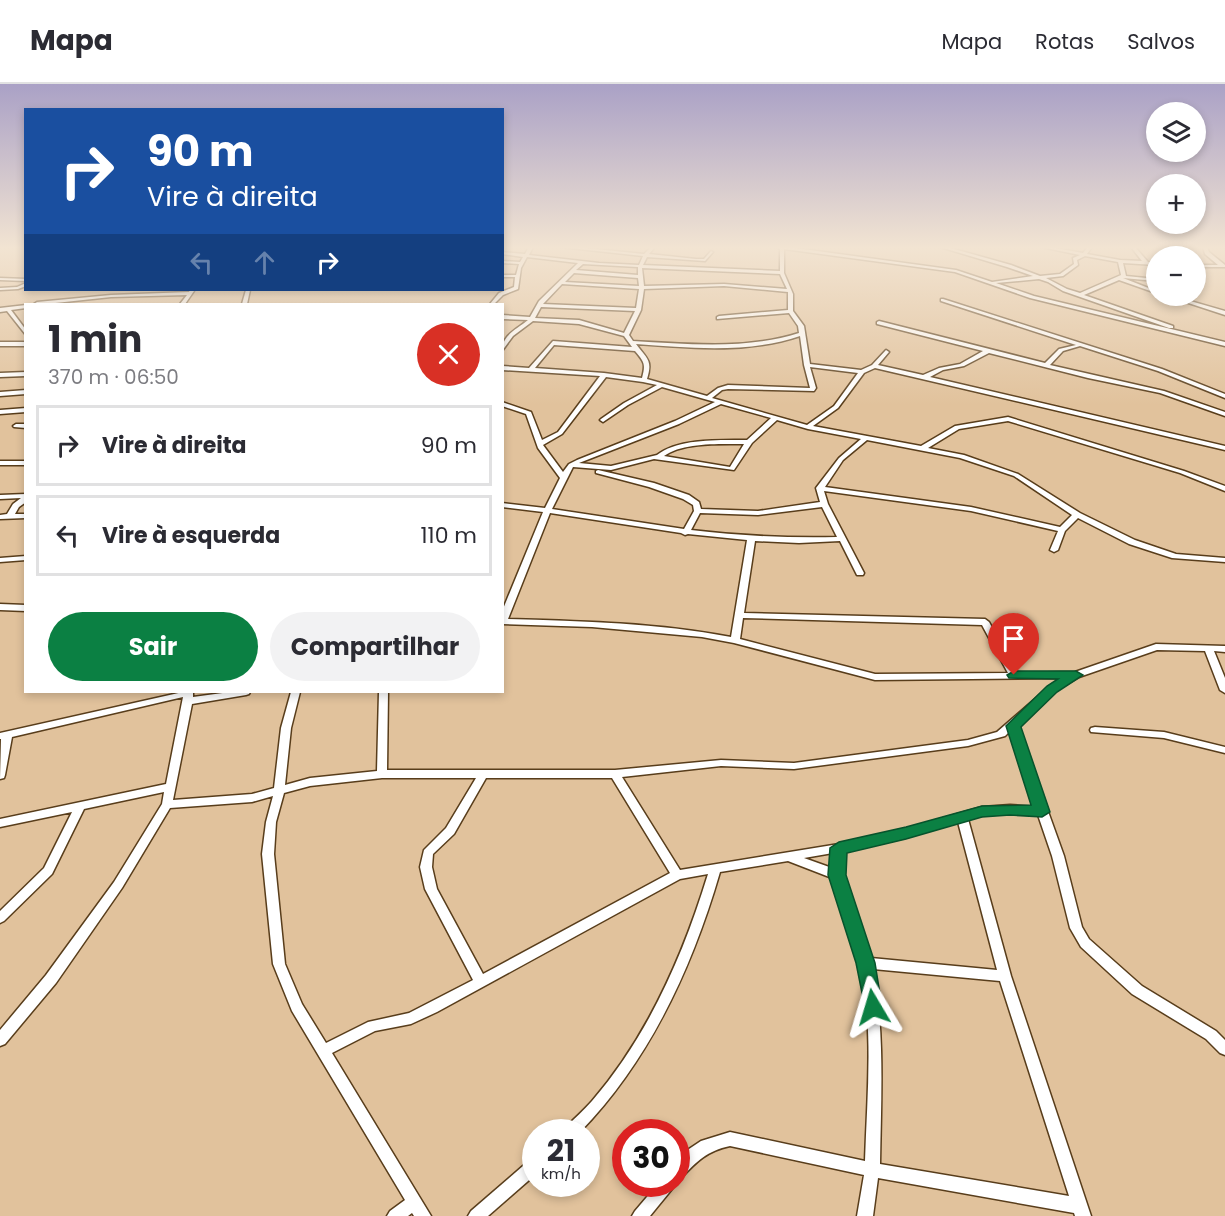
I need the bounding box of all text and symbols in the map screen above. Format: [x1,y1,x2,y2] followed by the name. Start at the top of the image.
[30,21,113,60] text: Mapa
[941,27,1002,56] text: Mapa
[1035,27,1094,56] text: Rotas
[1127,27,1195,56] text: Salvos
[1146,102,1206,306] map controls
[1146,102,1206,162] button: layers
[147,122,254,181] text: 90 m
[48,132,126,210] icon: right
[1146,174,1206,234] button: +
[147,178,318,215] text: Vire à direita
[185,246,218,279] icon: left
[248,246,281,279] icon: ahead
[311,246,344,279] icon: right
[1146,246,1206,306] button: −
[48,314,142,365] text: 1 min
[417,323,480,386] button: close
[48,363,179,391] text: 370 m · 06:50
[51,429,84,462] icon: right
[102,430,247,461] text: Vire à direita
[421,430,477,461] text: 90 m
[51,519,84,552] icon: left
[102,520,280,551] text: Vire à esquerda
[421,520,477,551] text: 110 m
[48,612,258,681] button: Sair
[270,612,480,681] button: Compartilhar
[988,613,1039,675] pin
[997,622,1030,655] icon: arrive
[841,975,905,1039] position arrow
[612,1119,690,1197] speed limit sign: 30
[547,1129,575,1172] text: 21
[541,1163,581,1184] text: km/h

